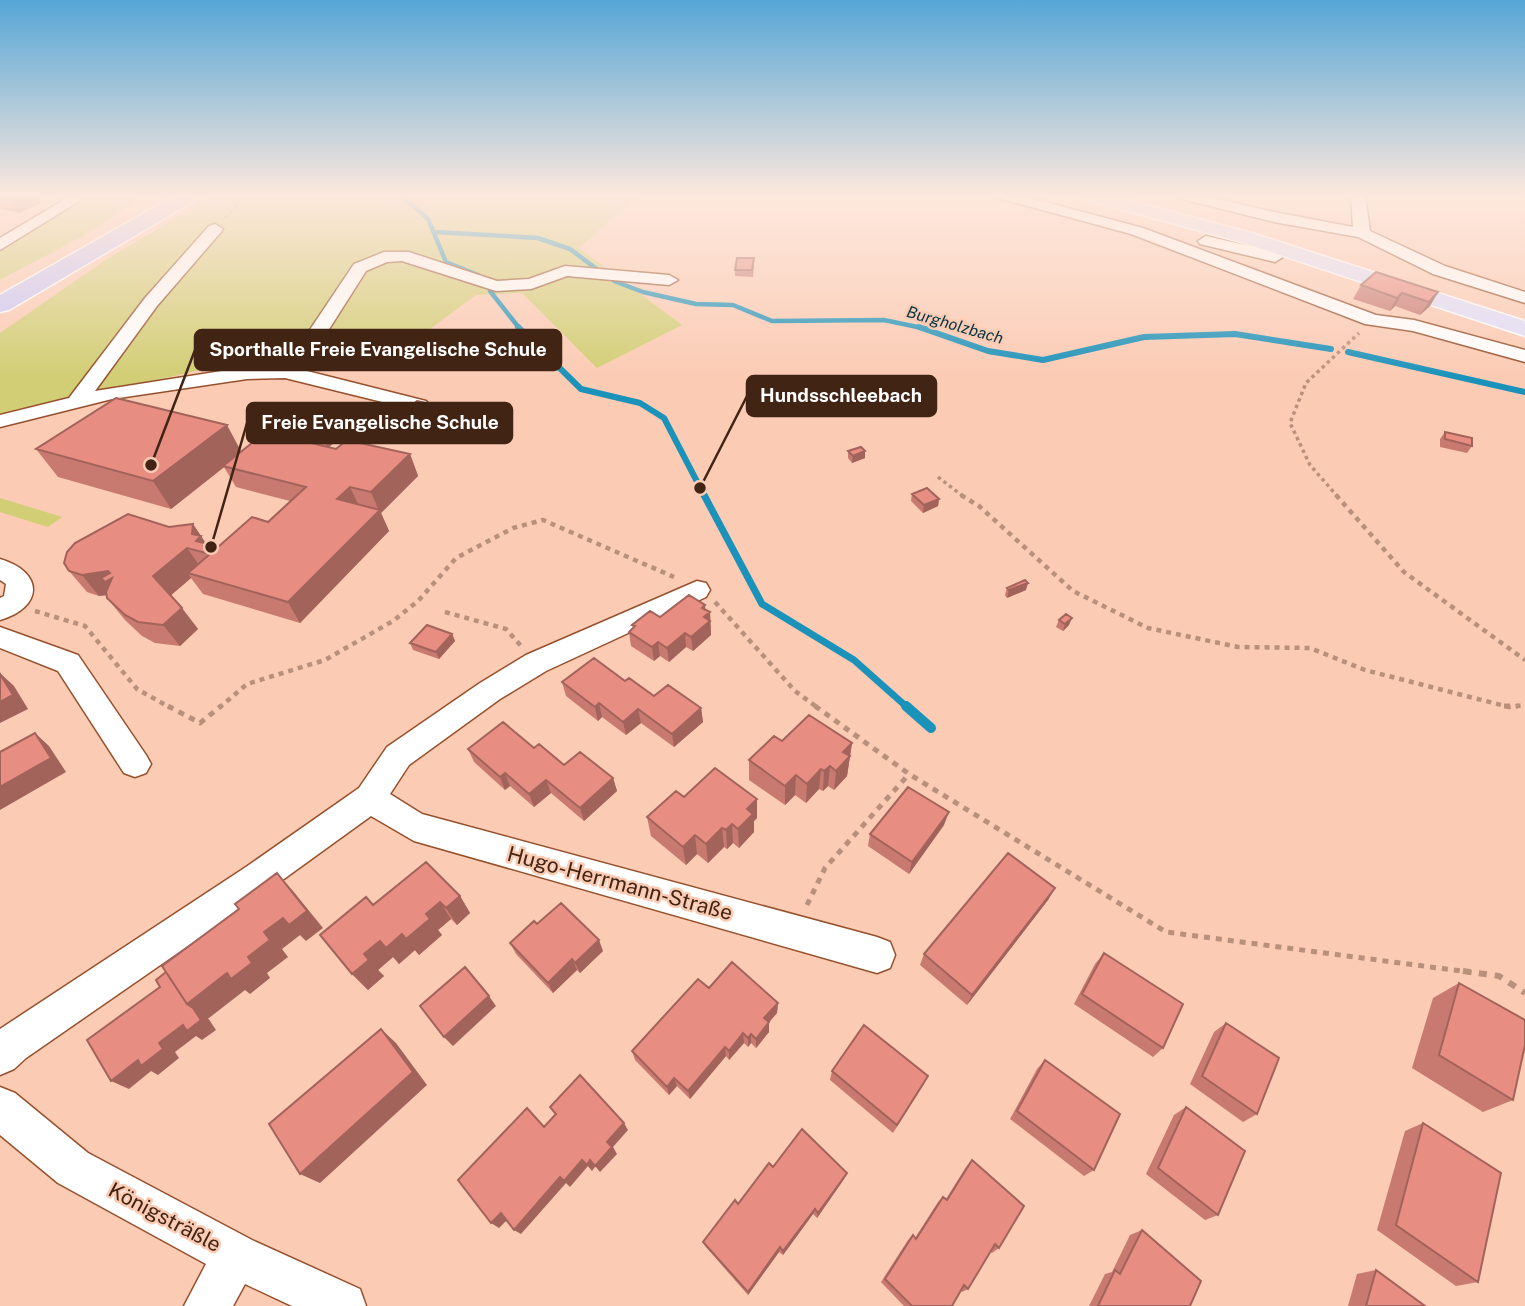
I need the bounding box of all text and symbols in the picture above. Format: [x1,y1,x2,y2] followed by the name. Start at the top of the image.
[904,302,1006,348] water label: Burgholzbach
[195,330,561,370] callout: Sporthalle Freie Evangelische Schule
[209,338,547,360] text: Sporthalle Freie Evangelische Schule
[747,376,936,416] callout: Hundsschleebach
[760,384,922,406] text: Hundsschleebach
[247,403,512,443] callout: Freie Evangelische Schule
[261,411,499,433] text: Freie Evangelische Schule
[505,841,735,925] street label: Hugo-Herrmann-Straße
[105,1177,225,1257] street label: Königsträßle

